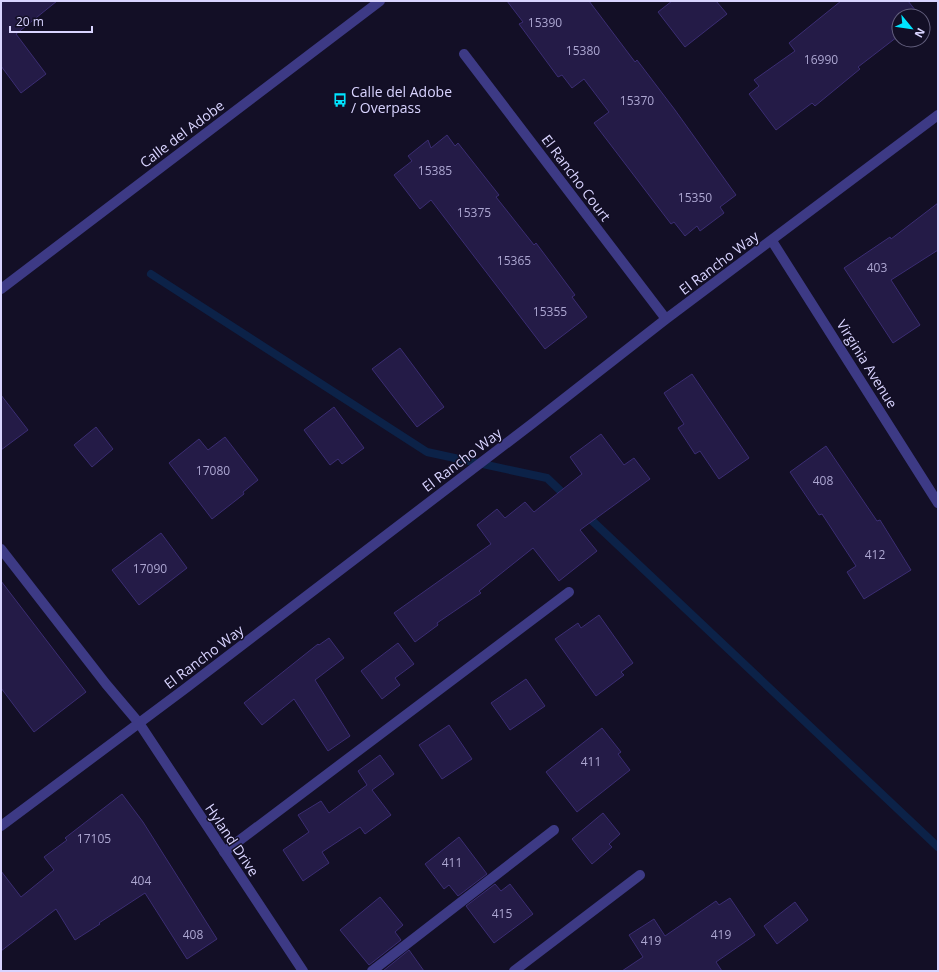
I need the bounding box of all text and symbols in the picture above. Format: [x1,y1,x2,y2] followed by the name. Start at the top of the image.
[10,8,92,34] scale bar
[891,8,931,48] north arrow
[16,13,44,30] text: 20 m
[528,14,562,31] house number: 15390
[911,26,929,41] text: N
[566,42,600,59] house number: 15380
[804,51,838,68] house number: 16990
[351,82,452,117] place label: Calle del Adobe / Overpass
[332,92,348,108] bus stop icon: Calle del Adobe / Overpass
[620,92,654,109] house number: 15370
[136,96,228,172] street label: Calle del Adobe
[538,131,615,225] street label: El Rancho Court
[418,162,452,179] house number: 15385
[678,189,712,206] house number: 15350
[457,204,491,221] house number: 15375
[675,226,763,299] street label: El Rancho Way
[497,252,531,269] house number: 15365
[867,259,887,276] house number: 403
[533,303,567,320] house number: 15355
[833,316,902,412] street label: Virginia Avenue
[418,423,506,496] street label: El Rancho Way
[196,462,230,479] house number: 17080
[813,472,833,489] house number: 408
[865,546,885,563] house number: 412
[133,560,167,577] house number: 17090
[160,620,248,693] street label: El Rancho Way
[581,753,601,770] house number: 411
[201,800,264,880] street label: Hyland Drive
[77,830,111,847] house number: 17105
[442,854,462,871] house number: 411
[131,872,151,889] house number: 404
[492,905,512,922] house number: 415
[183,926,203,943] house number: 408
[711,926,731,943] house number: 419
[641,932,661,949] house number: 419

